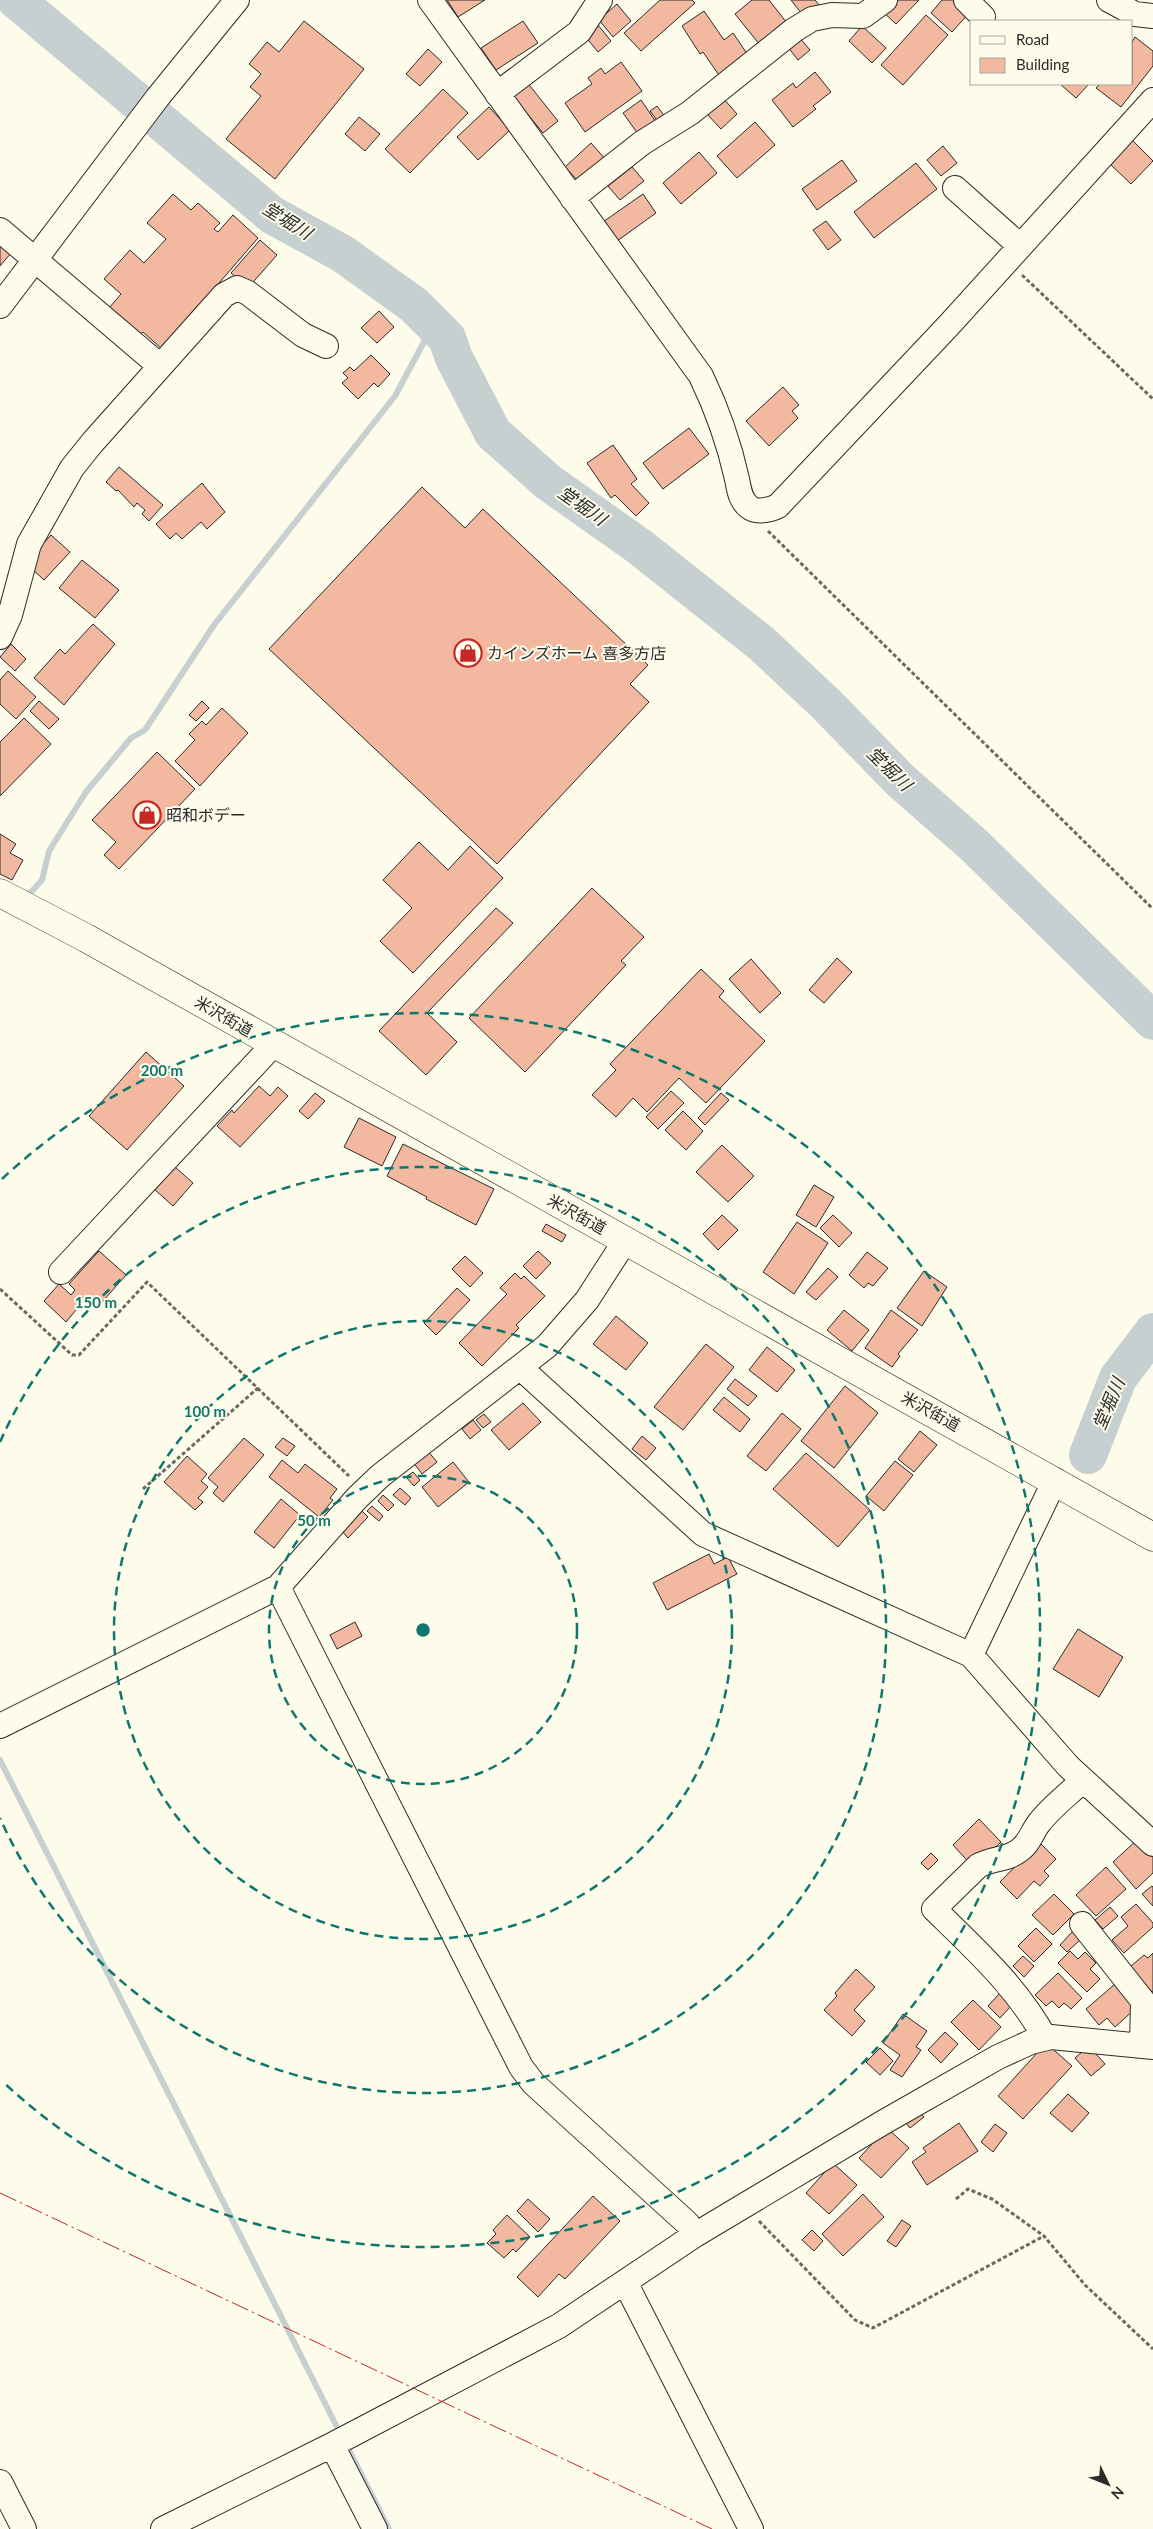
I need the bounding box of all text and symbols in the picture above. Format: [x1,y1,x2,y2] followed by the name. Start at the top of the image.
[970,20,1133,85] legend
[1016,30,1049,48] text: Road
[1016,55,1069,73] text: Building
[259,197,318,245] water label: 堂堀川
[554,481,613,531] water label: 堂堀川
[453,638,483,668] shop icon: カインズホーム 喜多方店
[487,643,666,662] place label: カインズホーム 喜多方店
[863,742,918,796] water label: 堂堀川
[132,800,162,830] shop icon: 昭和ボデー
[166,805,246,824] place label: 昭和ボデー
[192,991,257,1040] street label: 米沢街道
[141,1061,183,1079] text: 200 m
[545,1190,610,1237] street label: 米沢街道
[75,1293,117,1311] text: 150 m
[1087,1373,1130,1433] water label: 堂堀川
[899,1387,964,1434] street label: 米沢街道
[184,1402,226,1420] text: 100 m
[297,1511,331,1529] text: 50 m
[414,1621,432,1639] centre of rings
[1083,2459,1133,2509] north arrow
[1108,2483,1128,2503] text: N

